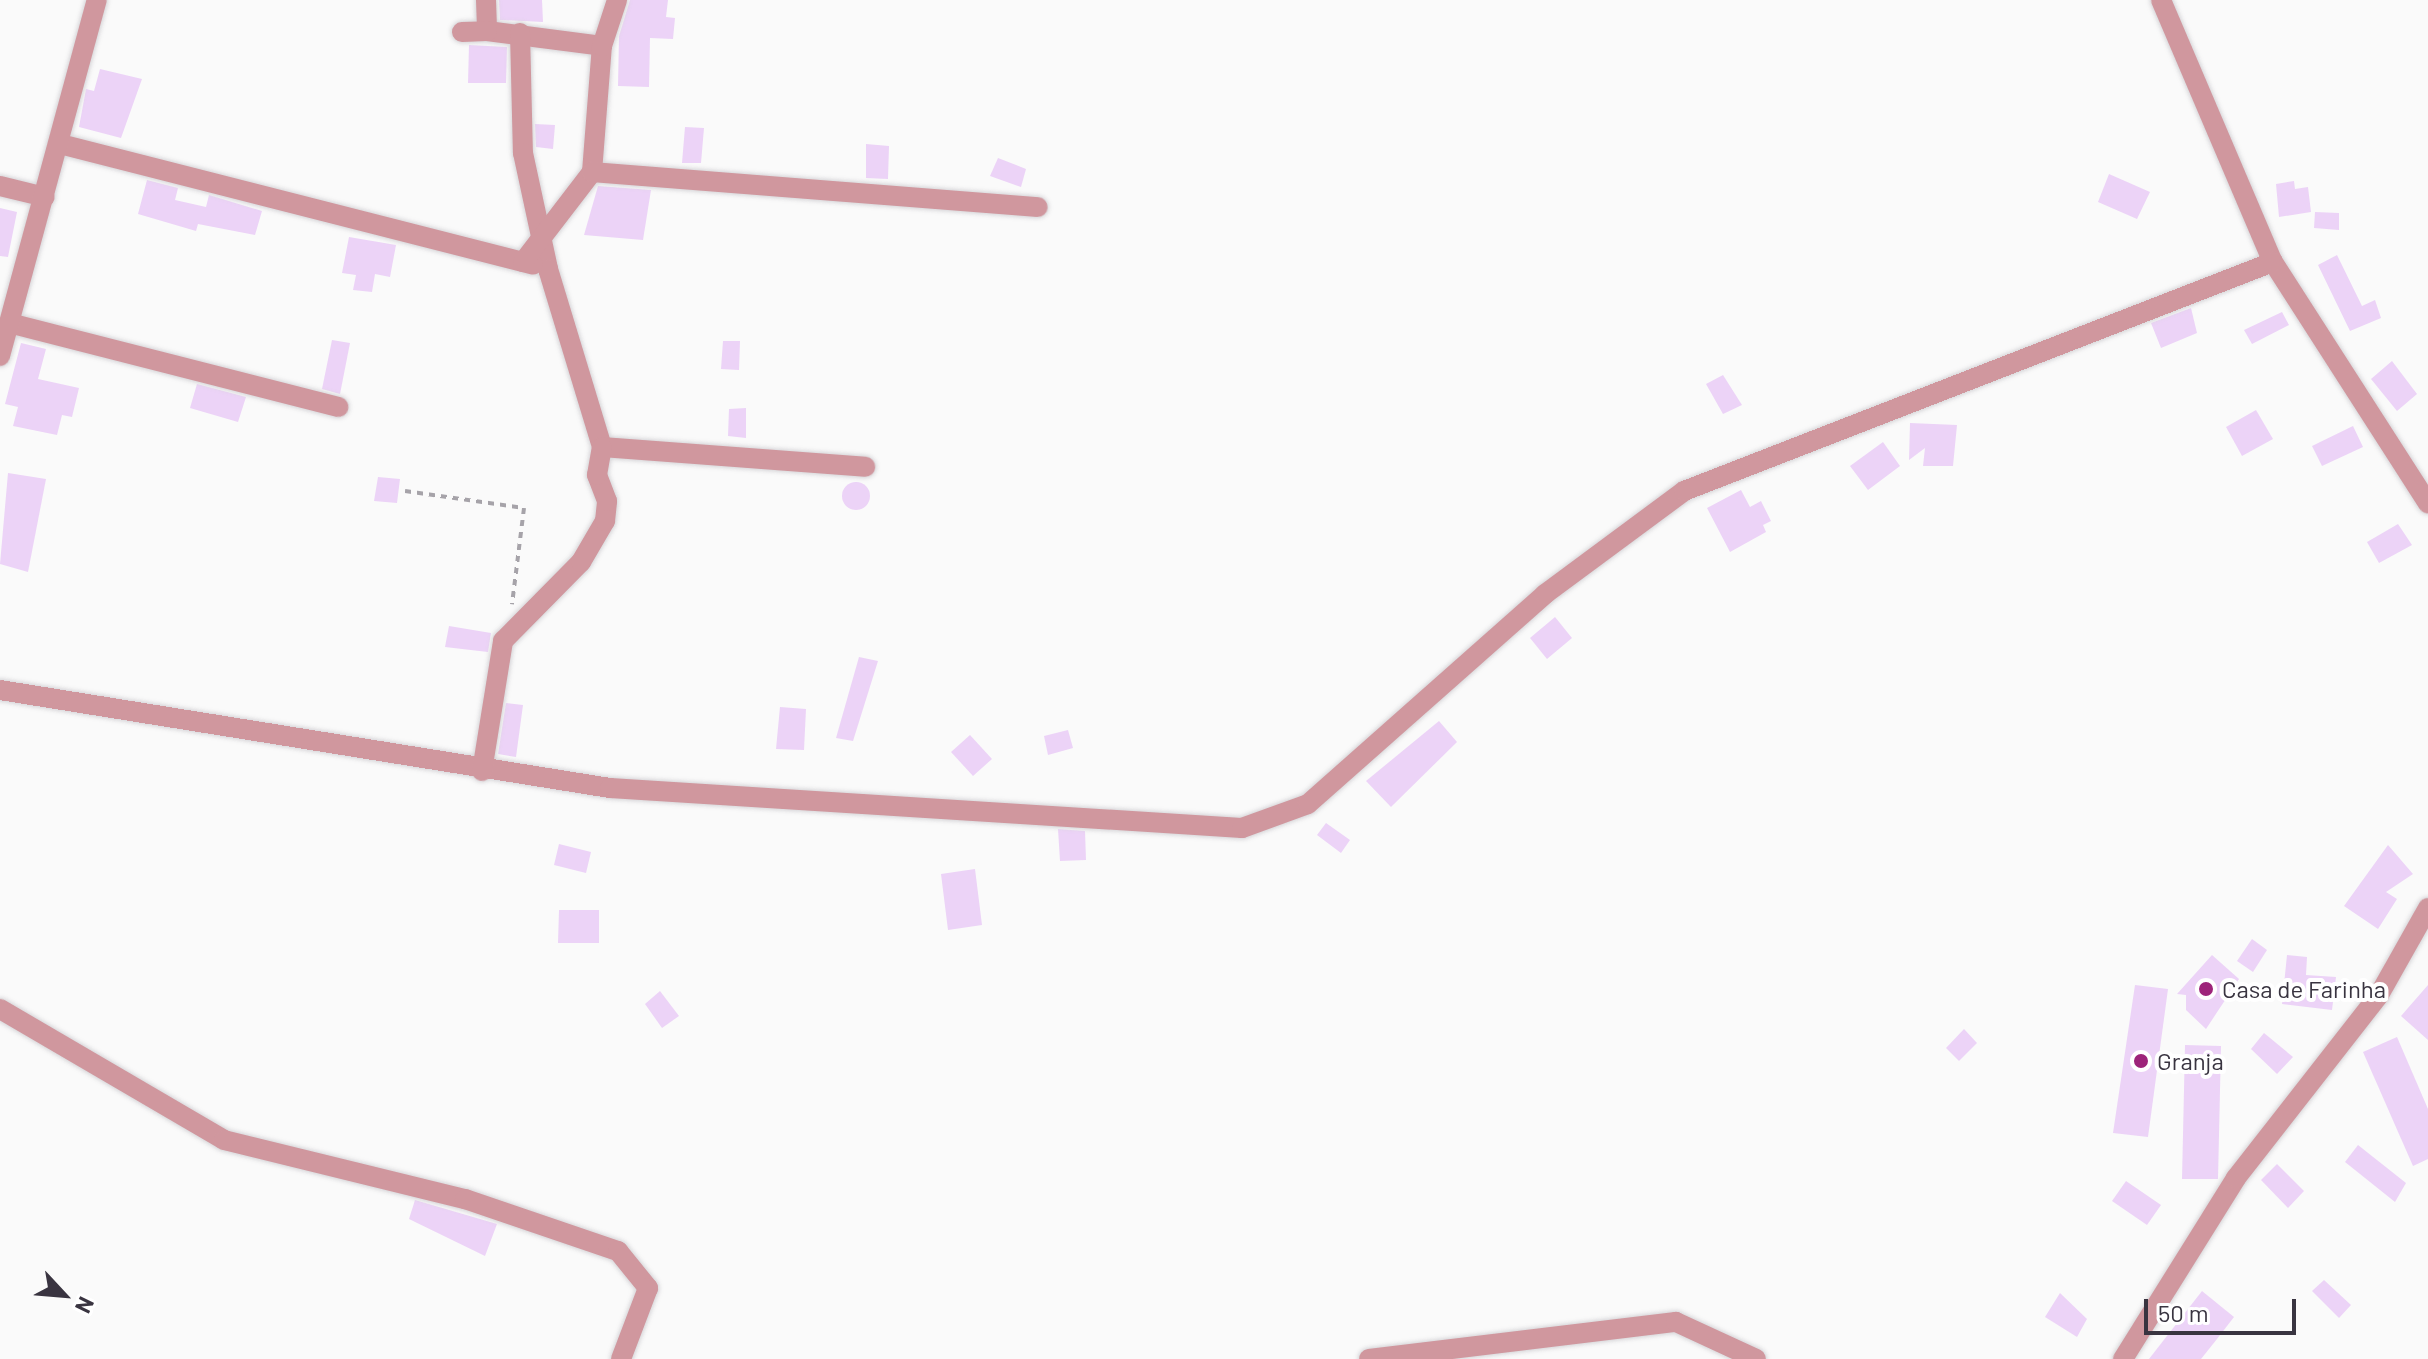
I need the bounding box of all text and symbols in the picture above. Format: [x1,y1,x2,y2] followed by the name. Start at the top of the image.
[2222,975,2386,1003] place label: Casa de Farinha
[2197,980,2215,998] marker: Casa de Farinha
[2157,1047,2224,1075] place label: Granja
[2132,1052,2150,1070] marker: Granja
[24,1255,104,1335] north arrow
[2148,1283,2300,1333] scale bar
[71,1293,100,1318] text: N
[2158,1298,2209,1327] text: 50 m

